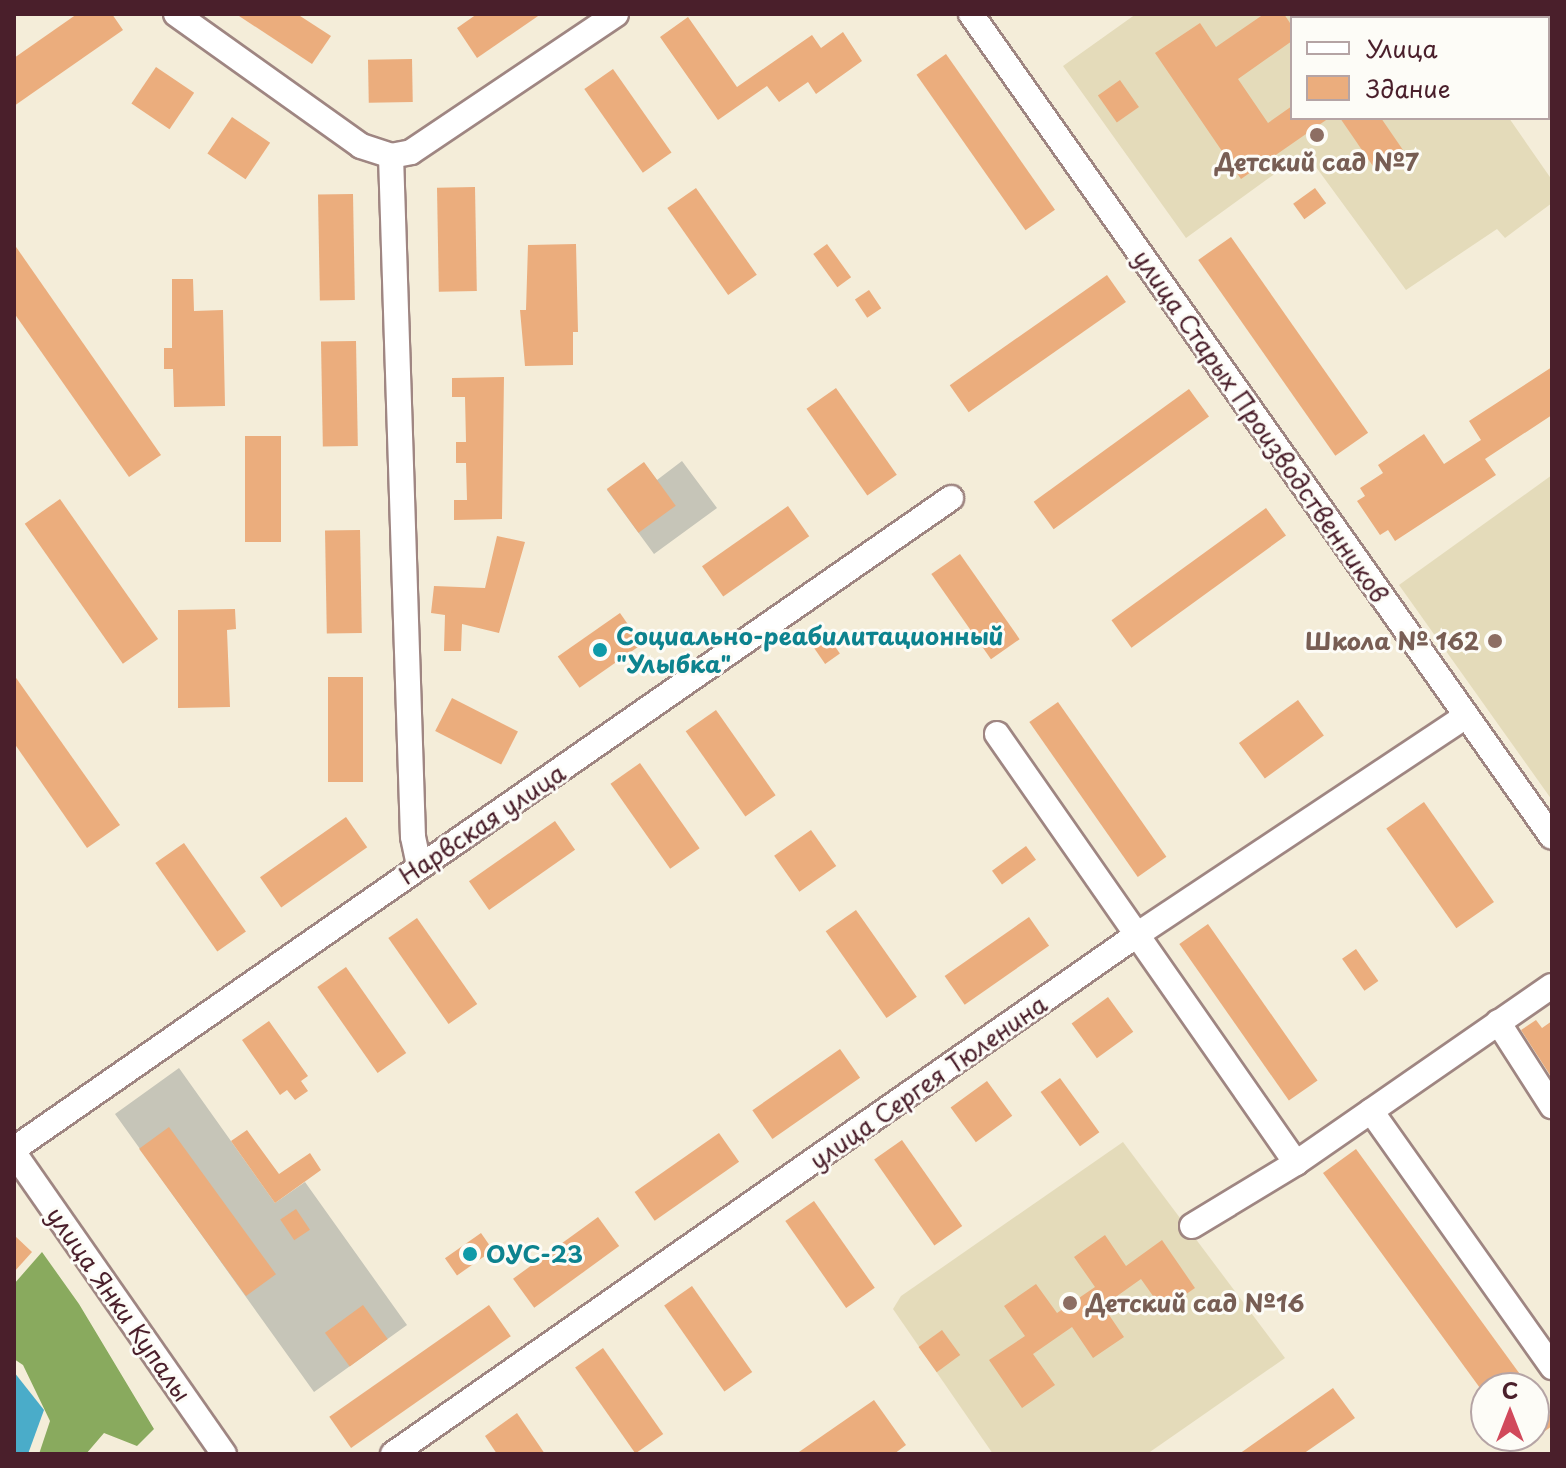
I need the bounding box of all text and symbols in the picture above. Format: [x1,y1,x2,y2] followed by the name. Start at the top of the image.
[1290,16,1550,120] legend
[1366,30,1438,66] text: Улица
[1366,70,1451,106] text: Здание
[1308,126,1326,144] marker: Детский сад №7
[1215,148,1419,176] place label: Детский сад №7
[1127,243,1395,609] street label: улица Старых Производственников
[616,622,1004,678] place label: Социально-реабилитационный "Улыбка"
[1303,627,1479,655] place label: Школа № 162
[1486,632,1504,650] marker: Школа № 162
[591,641,609,659] marker: Социально-реабилитационный "Улыбка"
[393,757,571,891] street label: Нарвская улица
[804,989,1052,1175] street label: улица Сергея Тюленина
[40,1200,198,1408] street label: улица Янки Купалы
[486,1240,583,1268] place label: ОУС-23
[461,1245,479,1263] marker: ОУС-23
[1086,1289,1305,1317] place label: Детский сад №16
[1061,1294,1079,1312] marker: Детский сад №16
[1470,1372,1550,1452] north arrow
[1502,1373,1518,1406] text: С

